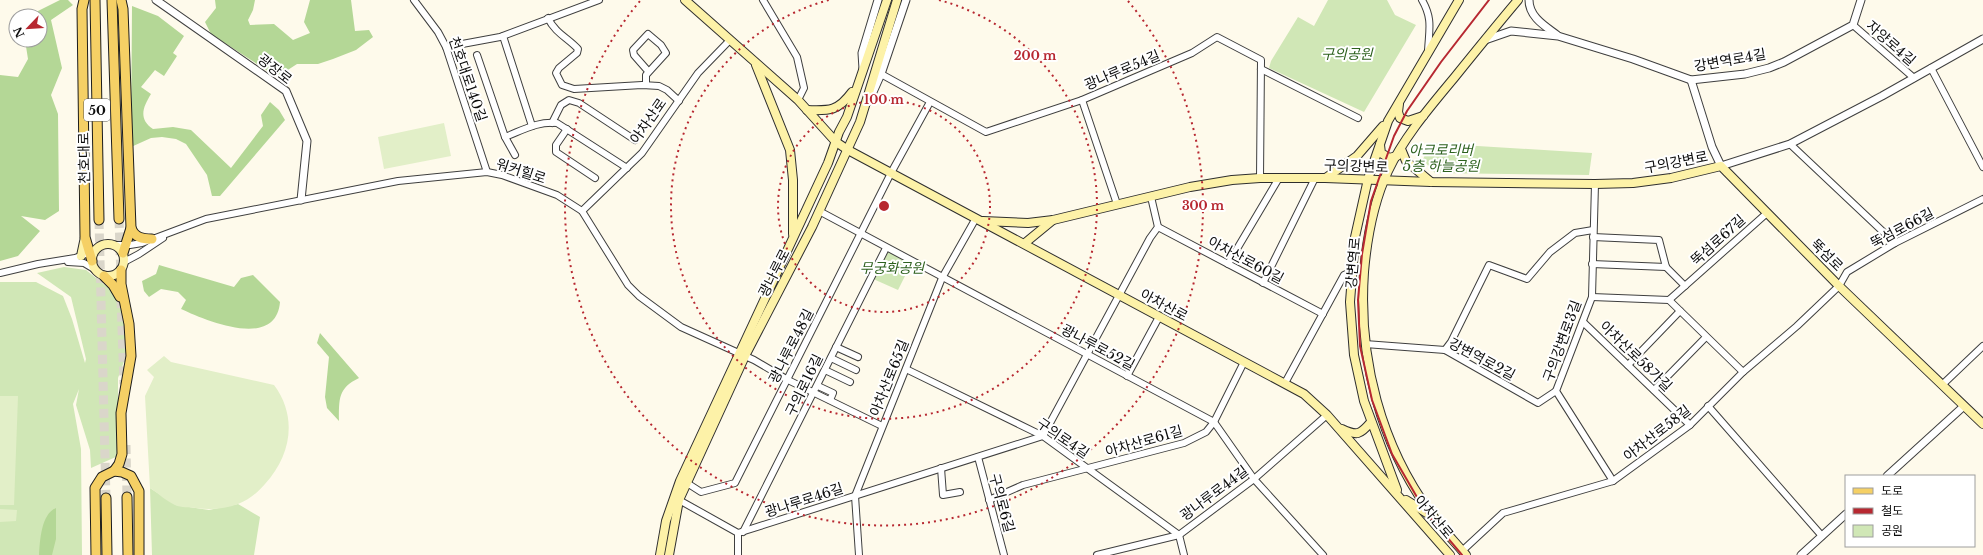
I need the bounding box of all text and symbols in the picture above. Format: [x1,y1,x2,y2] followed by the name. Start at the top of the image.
[8,8,48,48] north arrow
[1863,17,1919,69] street label: 자양로4길
[10,24,27,40] text: N
[445,34,491,124] street label: 천호대로140길
[1321,45,1374,63] park label: 구의공원
[1693,45,1767,75] street label: 강변역로4길
[1081,46,1163,94] street label: 광나루로54길
[1014,48,1057,63] text: 200 m
[254,50,296,88] street label: 광장로
[864,92,905,107] text: 100 m
[626,95,670,147] street label: 아차산로
[84,99,110,121] road number: 50
[75,132,93,184] street label: 천호대로
[1403,141,1481,175] park label: 아크로리버 5층 하늘공원
[1643,147,1709,177] street label: 구의강변로
[494,154,548,188] street label: 워커힐로
[1324,156,1389,176] street label: 구의강변로
[1182,198,1225,213] text: 300 m
[877,199,891,213] centre of rings
[1867,204,1937,252] street label: 뚝섬로66길
[1687,211,1749,269] street label: 뚝섬로67길
[1205,232,1287,288] street label: 아차산로60길
[1807,235,1847,275] street label: 뚝섬로
[1342,236,1364,289] street label: 강변역로
[754,246,794,300] street label: 광나루로
[860,259,925,277] park label: 무궁화공원
[1137,285,1191,325] street label: 아차산로
[1539,298,1585,384] street label: 구의강변로3길
[765,306,817,386] street label: 광나루로48길
[1596,317,1676,395] street label: 아차산로58가길
[1058,320,1138,374] street label: 광나루로52길
[1446,334,1518,384] street label: 강변역로2길
[865,337,913,419] street label: 아차산로65길
[781,351,827,419] street label: 구의로16길
[1620,401,1694,465] street label: 아차산로58길
[1033,414,1093,462] street label: 구의로4길
[1103,421,1185,461] street label: 아차산로61길
[1176,462,1252,524] street label: 광나루로44길
[985,471,1019,535] street label: 구의로6길
[1845,475,1975,547] legend
[762,479,846,521] street label: 광나루로46길
[1881,483,1903,498] text: 도로
[1411,491,1458,543] street label: 아차산로
[1881,503,1903,518] text: 철도
[1881,523,1903,538] text: 공원

